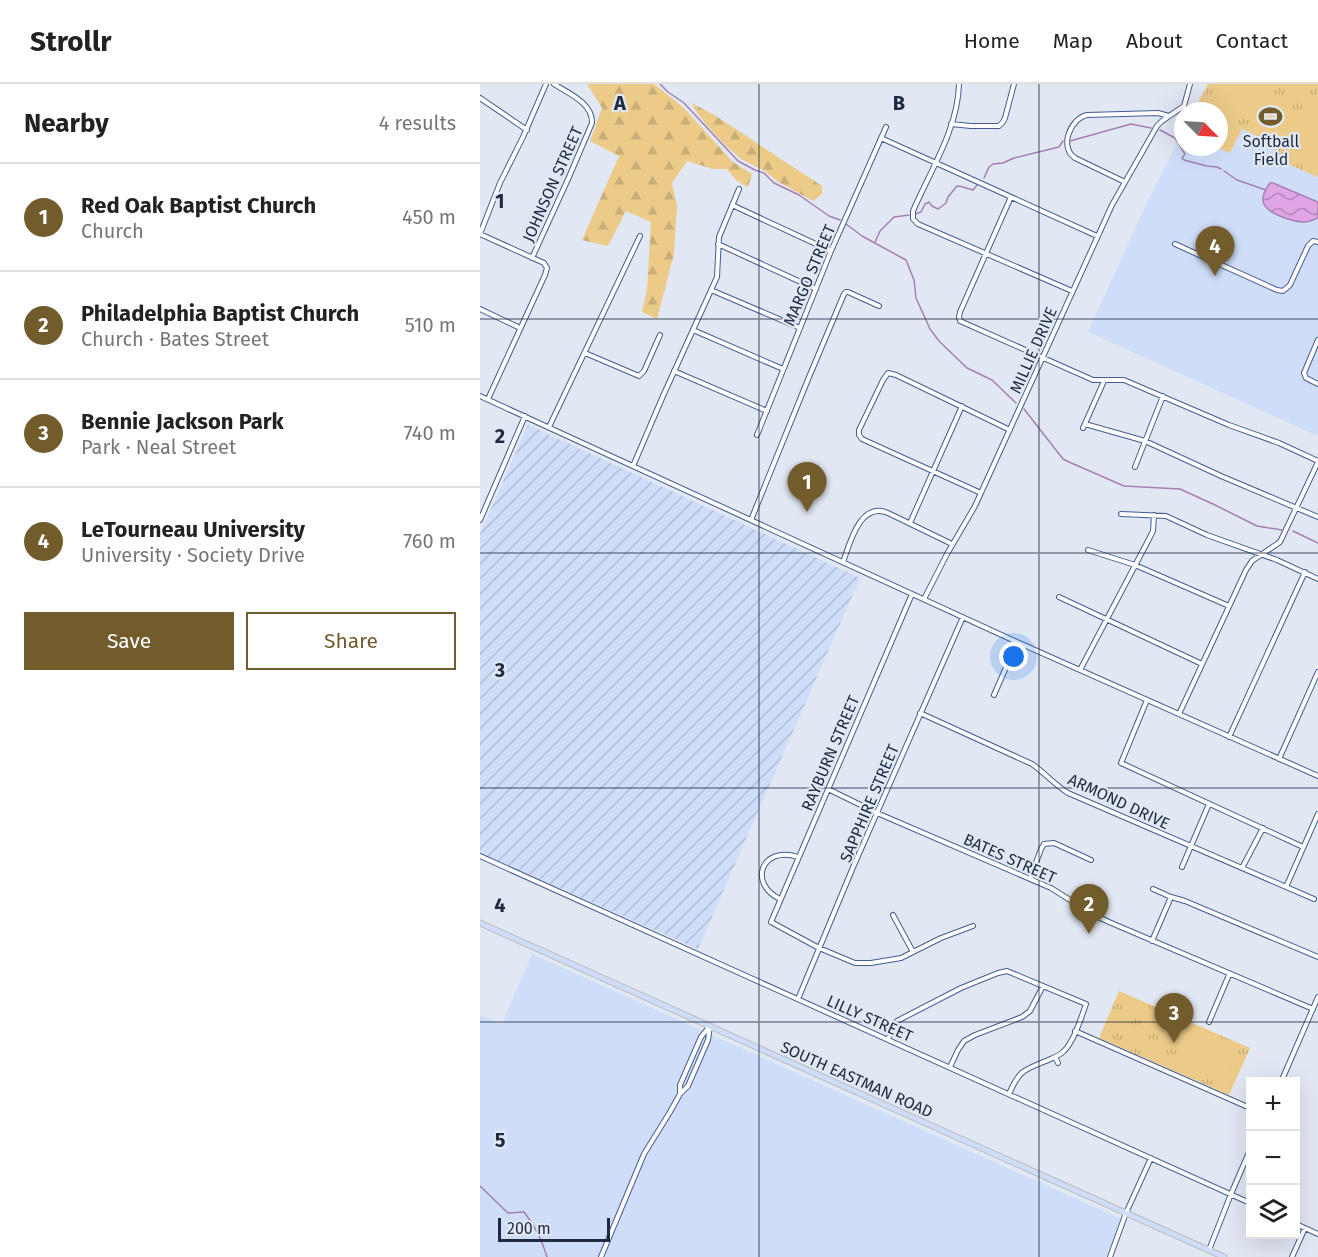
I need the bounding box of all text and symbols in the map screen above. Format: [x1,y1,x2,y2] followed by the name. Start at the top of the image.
[30,25,111,58] text: Strollr
[964,28,1020,54] text: Home
[1053,28,1093,54] text: Map
[1126,28,1183,54] text: About
[1216,28,1288,54] text: Contact
[613,91,627,115] text: A
[893,91,905,115] text: B
[1174,102,1228,156] north arrow
[1258,103,1284,129] sports icon: Softball Field
[24,108,109,139] text: Nearby
[379,111,456,135] text: 4 results
[518,123,587,245] street label: JOHNSON STREET
[1243,132,1300,169] place label: Softball Field
[495,189,505,213] text: 1
[81,192,316,219] text: Red Oak Baptist Church
[39,205,48,229] text: 1
[402,205,456,229] text: 450 m
[81,219,144,243] text: Church
[780,221,840,329] street label: MARGO STREET
[1196,226,1234,276] pin: 4
[81,300,359,327] text: Philadelphia Baptist Church
[1006,304,1061,396] street label: MILLIE DRIVE
[38,313,49,337] text: 2
[405,313,456,337] text: 510 m
[81,327,269,351] text: Church · Bates Street
[81,408,284,435] text: Bennie Jackson Park
[38,421,49,445] text: 3
[404,421,456,445] text: 740 m
[495,424,505,448] text: 2
[81,435,236,459] text: Park · Neal Street
[788,462,826,512] pin: 1
[81,516,305,543] text: LeTourneau University
[38,529,49,553] text: 4
[403,529,456,553] text: 760 m
[81,543,305,567] text: University · Society Drive
[24,612,234,670] button: Save
[246,612,456,670] button: Share
[999,642,1028,671] your location
[494,658,505,682] text: 3
[798,692,864,814] street label: RAYBURN STREET
[836,741,903,865] street label: SAPPHIRE STREET
[1065,770,1173,833] street label: ARMOND DRIVE
[961,830,1060,888] street label: BATES STREET
[1070,884,1108,934] pin: 2
[494,893,506,917] text: 4
[824,991,916,1046] street label: LILLY STREET
[1154,994,1194,1043] pin: 3
[778,1037,936,1122] street label: SOUTH EASTMAN ROAD
[1246,1077,1300,1239] map controls
[1246,1077,1300,1131] button: +
[495,1128,506,1152] text: 5
[1246,1131,1300,1185] button: −
[1246,1185,1300,1239] button: layers
[498,1215,610,1242] scale bar
[507,1219,551,1238] text: 200 m

